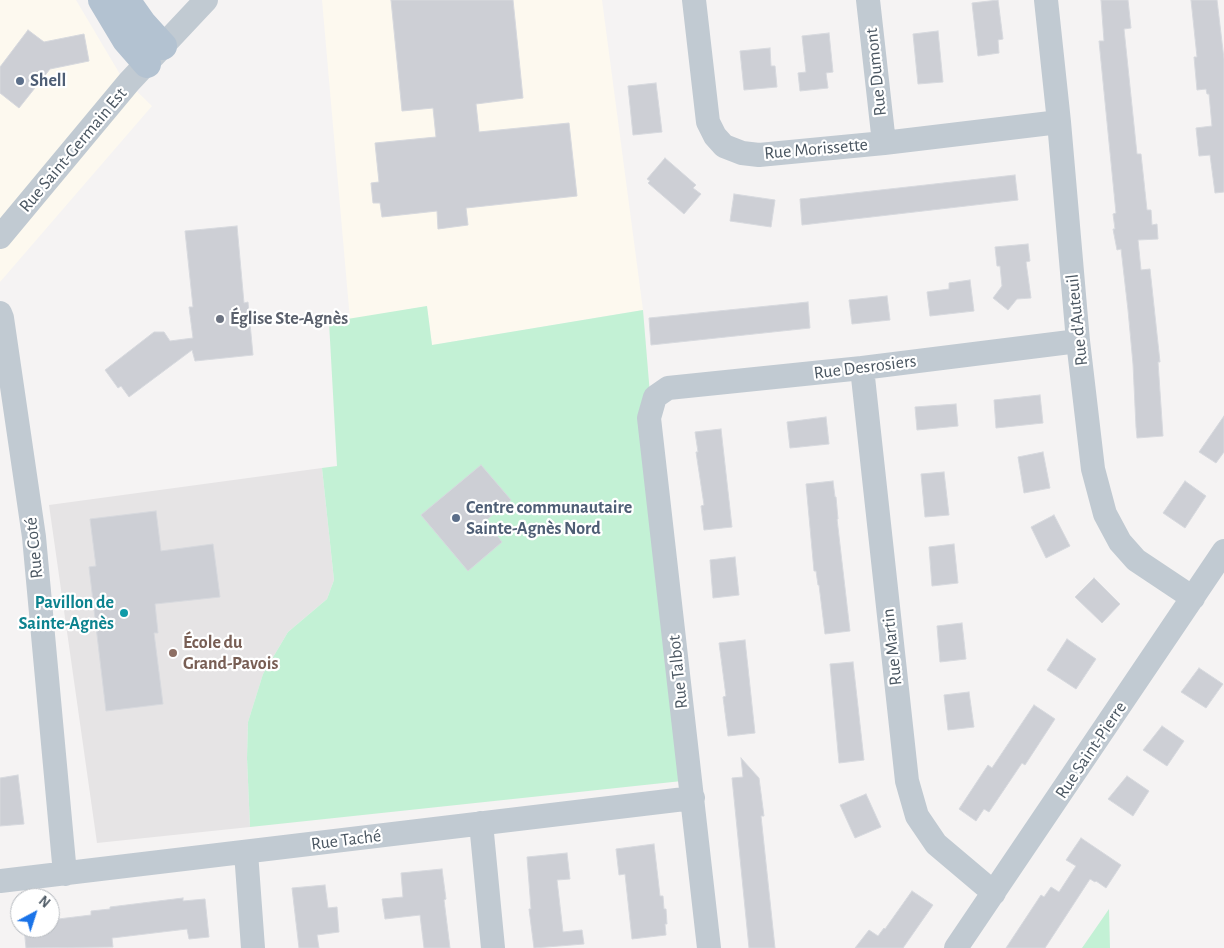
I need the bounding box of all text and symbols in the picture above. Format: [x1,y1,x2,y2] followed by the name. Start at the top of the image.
[861,27,891,117] street label: Rue Dumont
[30,70,66,92] place label: Shell
[14,75,26,87] marker: Shell
[15,83,131,217] street label: Rue Saint-Germain Est
[763,134,869,164] street label: Rue Morissette
[1061,273,1093,367] street label: Rue d'Auteuil
[230,308,348,330] place label: Église Ste-Agnès
[214,313,226,325] marker: Église Ste-Agnès
[813,350,917,384] street label: Rue Desrosiers
[466,497,632,540] place label: Centre communautaire Sainte-Agnès Nord
[450,512,462,524] marker: Centre communautaire Sainte-Agnès Nord
[20,516,48,580] street label: Rue Coté
[19,592,114,634] place label: Pavillon de Sainte-Agnès
[118,607,130,619] marker: Pavillon de Sainte-Agnès
[877,607,907,687] street label: Rue Martin
[183,632,278,674] place label: École du Grand-Pavois
[663,634,693,710] street label: Rue Talbot
[167,647,179,659] marker: École du Grand-Pavois
[1051,697,1131,803] street label: Rue Saint-Pierre
[310,825,382,855] street label: Rue Taché
[10,888,60,938] north arrow
[36,894,52,911] text: N

